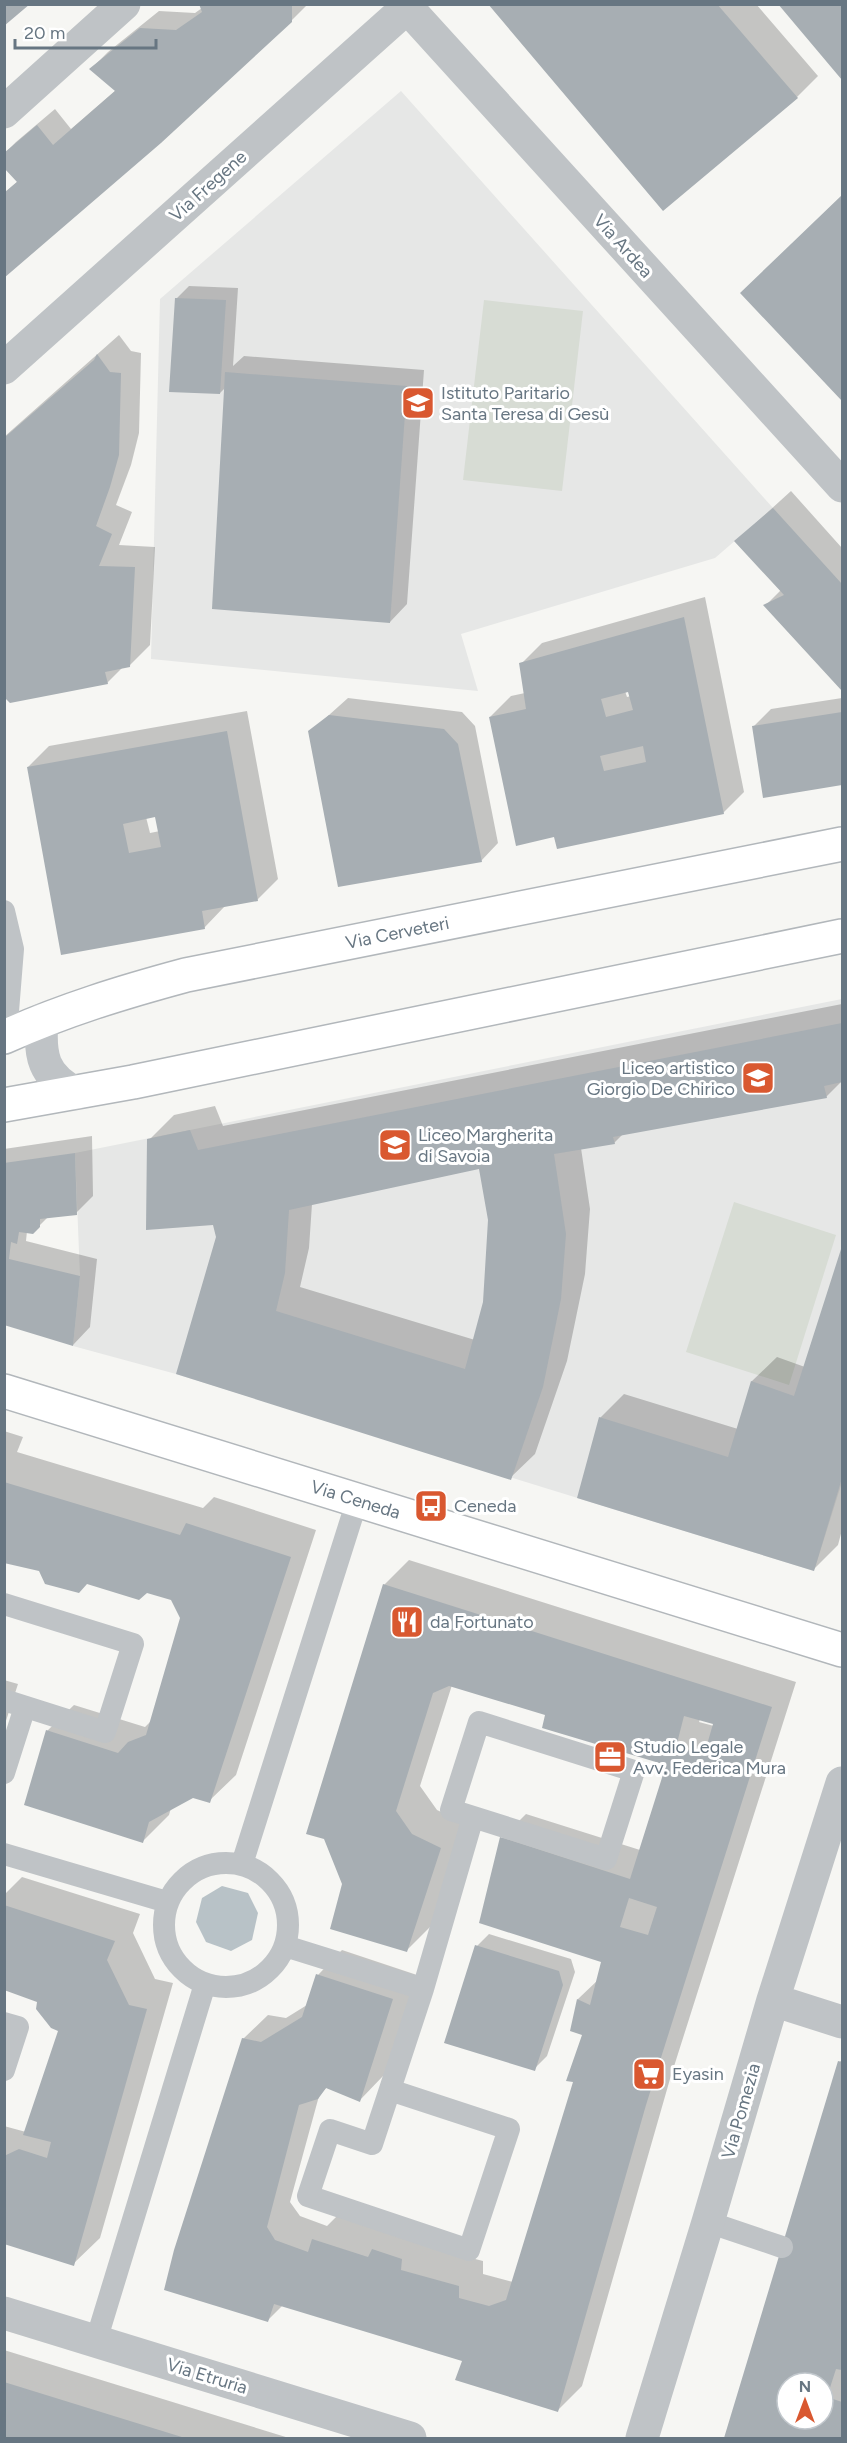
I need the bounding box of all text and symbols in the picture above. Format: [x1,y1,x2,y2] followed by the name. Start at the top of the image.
[15,12,156,50] scale bar
[24,22,65,44] text: 20 m
[165,146,251,226] street label: Via Fregene
[589,210,657,282] street label: Via Ardea
[441,382,609,425] place label: Istituto Paritario Santa Teresa di Gesù
[400,385,436,421] school or university icon: Istituto Paritario Santa Teresa di Gesù
[344,912,451,954] street label: Via Cerveteri
[587,1057,735,1100] place label: Liceo artistico Giorgio De Chirico
[740,1060,776,1096] school or university icon: Liceo artistico Giorgio De Chirico
[418,1124,553,1167] place label: Liceo Margherita di Savoia
[377,1127,413,1163] school or university icon: Liceo Margherita di Savoia
[308,1475,403,1524] street label: Via Ceneda
[413,1488,449,1524] bus stop icon: Ceneda
[454,1495,516,1517] place label: Ceneda
[389,1604,425,1640] restaurant icon: da Fortunato
[430,1611,534,1633] place label: da Fortunato
[633,1736,786,1779] place label: Studio Legale Avv. Federica Mura
[592,1739,628,1775] office icon: Studio Legale Avv. Federica Mura
[631,2056,667,2092] supermarket icon: Eyasin
[717,2061,765,2161] street label: Via Pomezia
[672,2063,724,2085] place label: Eyasin
[164,2353,250,2399] street label: Via Etruria
[775,2371,835,2431] north arrow
[799,2377,811,2396] text: N

